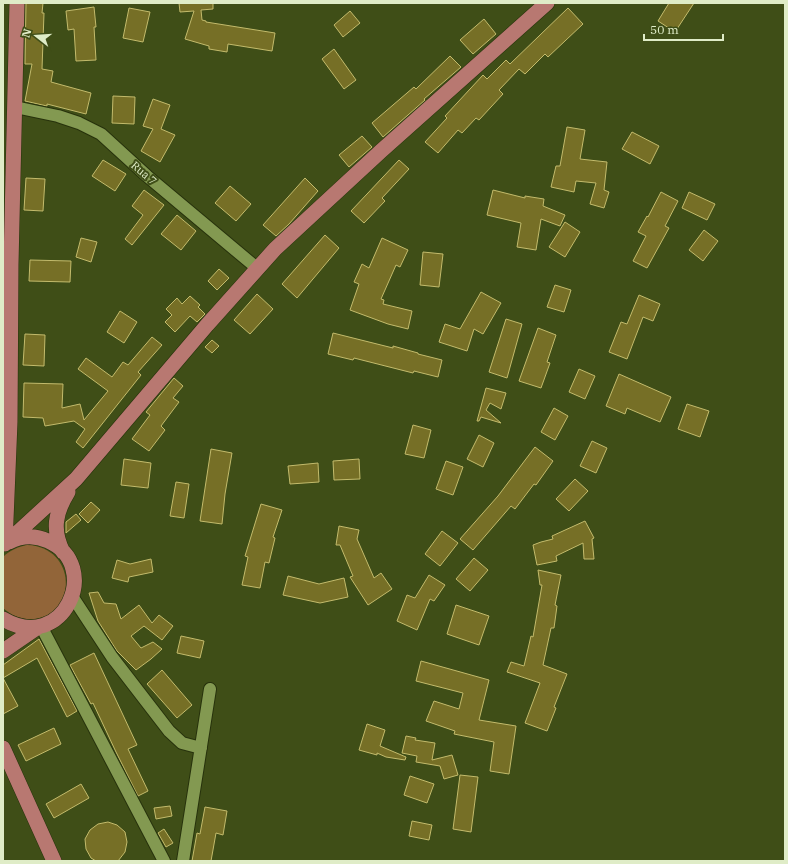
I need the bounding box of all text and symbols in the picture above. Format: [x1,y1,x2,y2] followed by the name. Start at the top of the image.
[16,16,56,56] north arrow
[644,16,723,42] scale bar
[650,22,679,37] text: 50 m
[18,27,34,39] text: N
[128,158,160,188] street label: Rua 7

